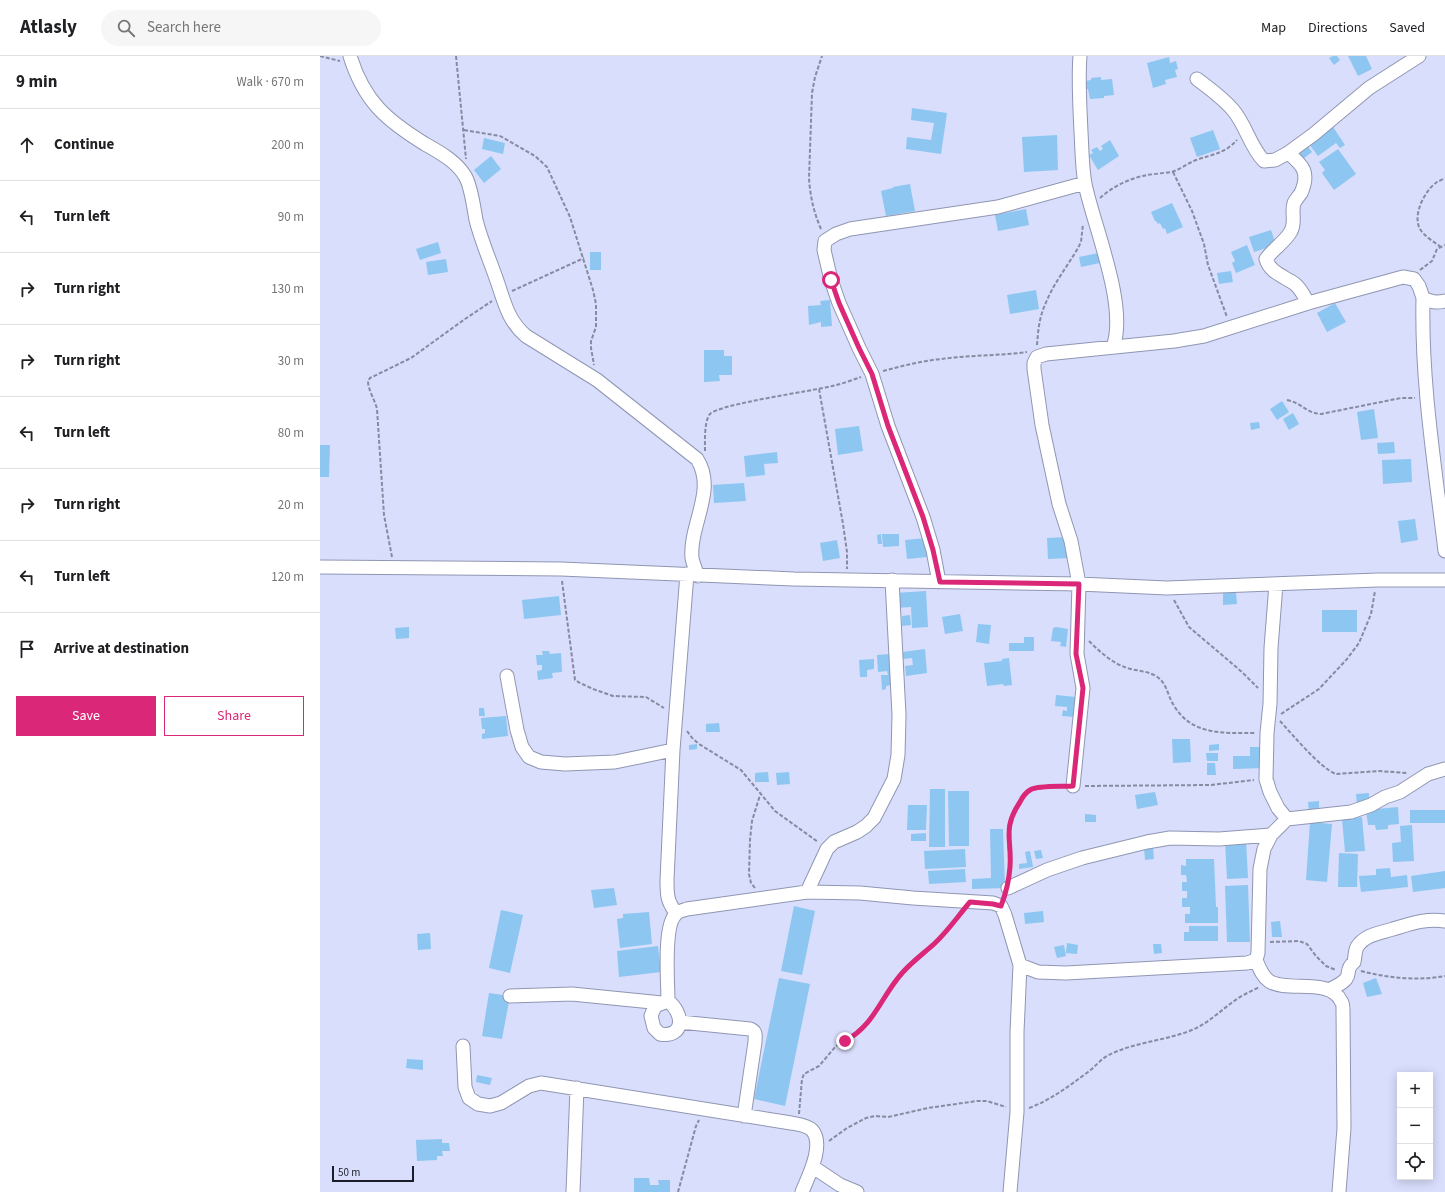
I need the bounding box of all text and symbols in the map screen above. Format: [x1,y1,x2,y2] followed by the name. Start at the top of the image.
[101,10,381,46] search box
[20,14,77,41] text: Atlasly
[115,17,137,39] icon: search
[147,17,221,38] text: Search here
[1261,18,1286,38] text: Map
[1308,18,1367,38] text: Directions
[1389,18,1425,38] text: Saved
[16,70,57,94] text: 9 min
[236,73,304,91] text: Walk · 670 m
[16,134,38,156] icon: ahead
[54,134,114,155] text: Continue
[271,136,304,154] text: 200 m
[16,206,38,228] icon: left
[54,206,110,227] text: Turn left
[278,208,304,226] text: 90 m
[822,271,840,289] route start
[16,278,38,300] icon: right
[54,278,120,299] text: Turn right
[271,280,304,298] text: 130 m
[16,350,38,372] icon: right
[54,350,120,371] text: Turn right
[278,352,304,370] text: 30 m
[16,422,38,444] icon: left
[54,422,110,443] text: Turn left
[278,424,304,442] text: 80 m
[16,494,38,516] icon: right
[54,494,120,515] text: Turn right
[278,496,304,514] text: 20 m
[16,566,38,588] icon: left
[54,566,110,587] text: Turn left
[271,568,304,586] text: 120 m
[16,638,38,660] icon: arrive
[54,638,189,659] text: Arrive at destination
[16,696,156,736] button: Save
[164,696,304,736] button: Share
[836,1032,854,1050] route end
[1397,1072,1433,1180] map controls
[1397,1072,1433,1108] button: +
[1397,1108,1433,1144] button: −
[1397,1144,1433,1180] button: locate
[332,1164,414,1183] scale bar
[338,1165,360,1180] text: 50 m

